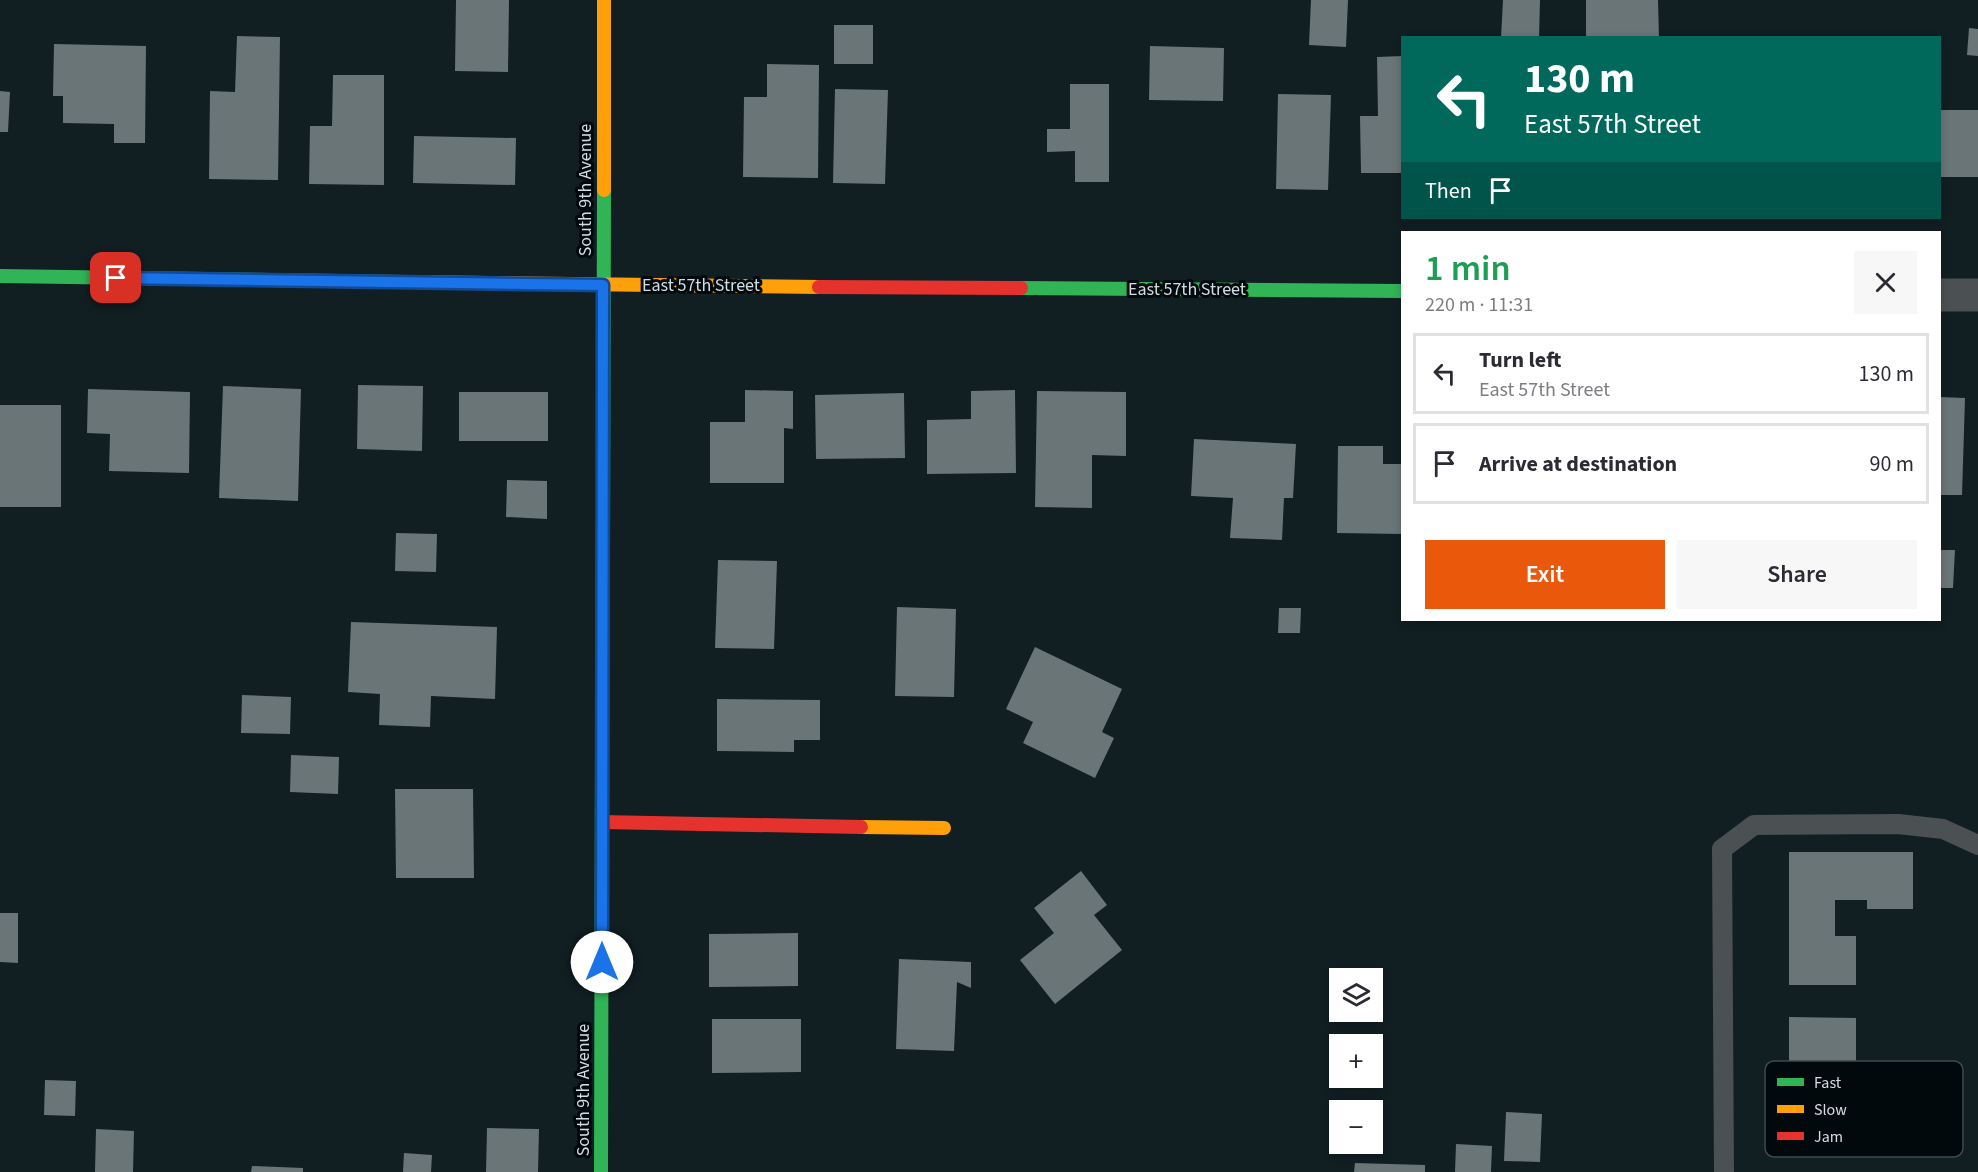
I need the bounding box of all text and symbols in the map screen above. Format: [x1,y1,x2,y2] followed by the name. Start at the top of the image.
[1524,49,1635,109] text: 130 m
[1425,60,1503,138] icon: left
[1524,105,1701,144] text: East 57th Street
[573,124,598,256] street label: South 9th Avenue
[1484,174,1517,207] icon: arrive
[1425,175,1472,207] text: Then
[1425,243,1511,294] text: 1 min
[1854,251,1917,314] button: close
[90,252,141,303] pin
[99,261,132,294] icon: arrive
[642,273,760,298] street label: East 57th Street
[1128,277,1246,302] street label: East 57th Street
[1425,291,1533,319] text: 220 m · 11:31
[1479,344,1561,376] text: Turn left
[1428,357,1461,390] icon: left
[1859,358,1914,390] text: 130 m
[1479,376,1610,404] text: East 57th Street
[1428,447,1461,480] icon: arrive
[1479,448,1677,480] text: Arrive at destination
[1869,448,1914,480] text: 90 m
[1425,540,1665,609] button: Exit
[1677,540,1917,609] button: Share
[570,930,634,994] position arrow
[1329,968,1383,1154] map controls
[1329,968,1383,1022] button: layers
[571,1024,596,1156] street label: South 9th Avenue
[1329,1034,1383,1088] button: +
[1765,1061,1963,1157] legend
[1814,1072,1842,1094] text: Fast
[1814,1099,1847,1121] text: Slow
[1329,1100,1383,1154] button: −
[1814,1126,1843,1148] text: Jam

